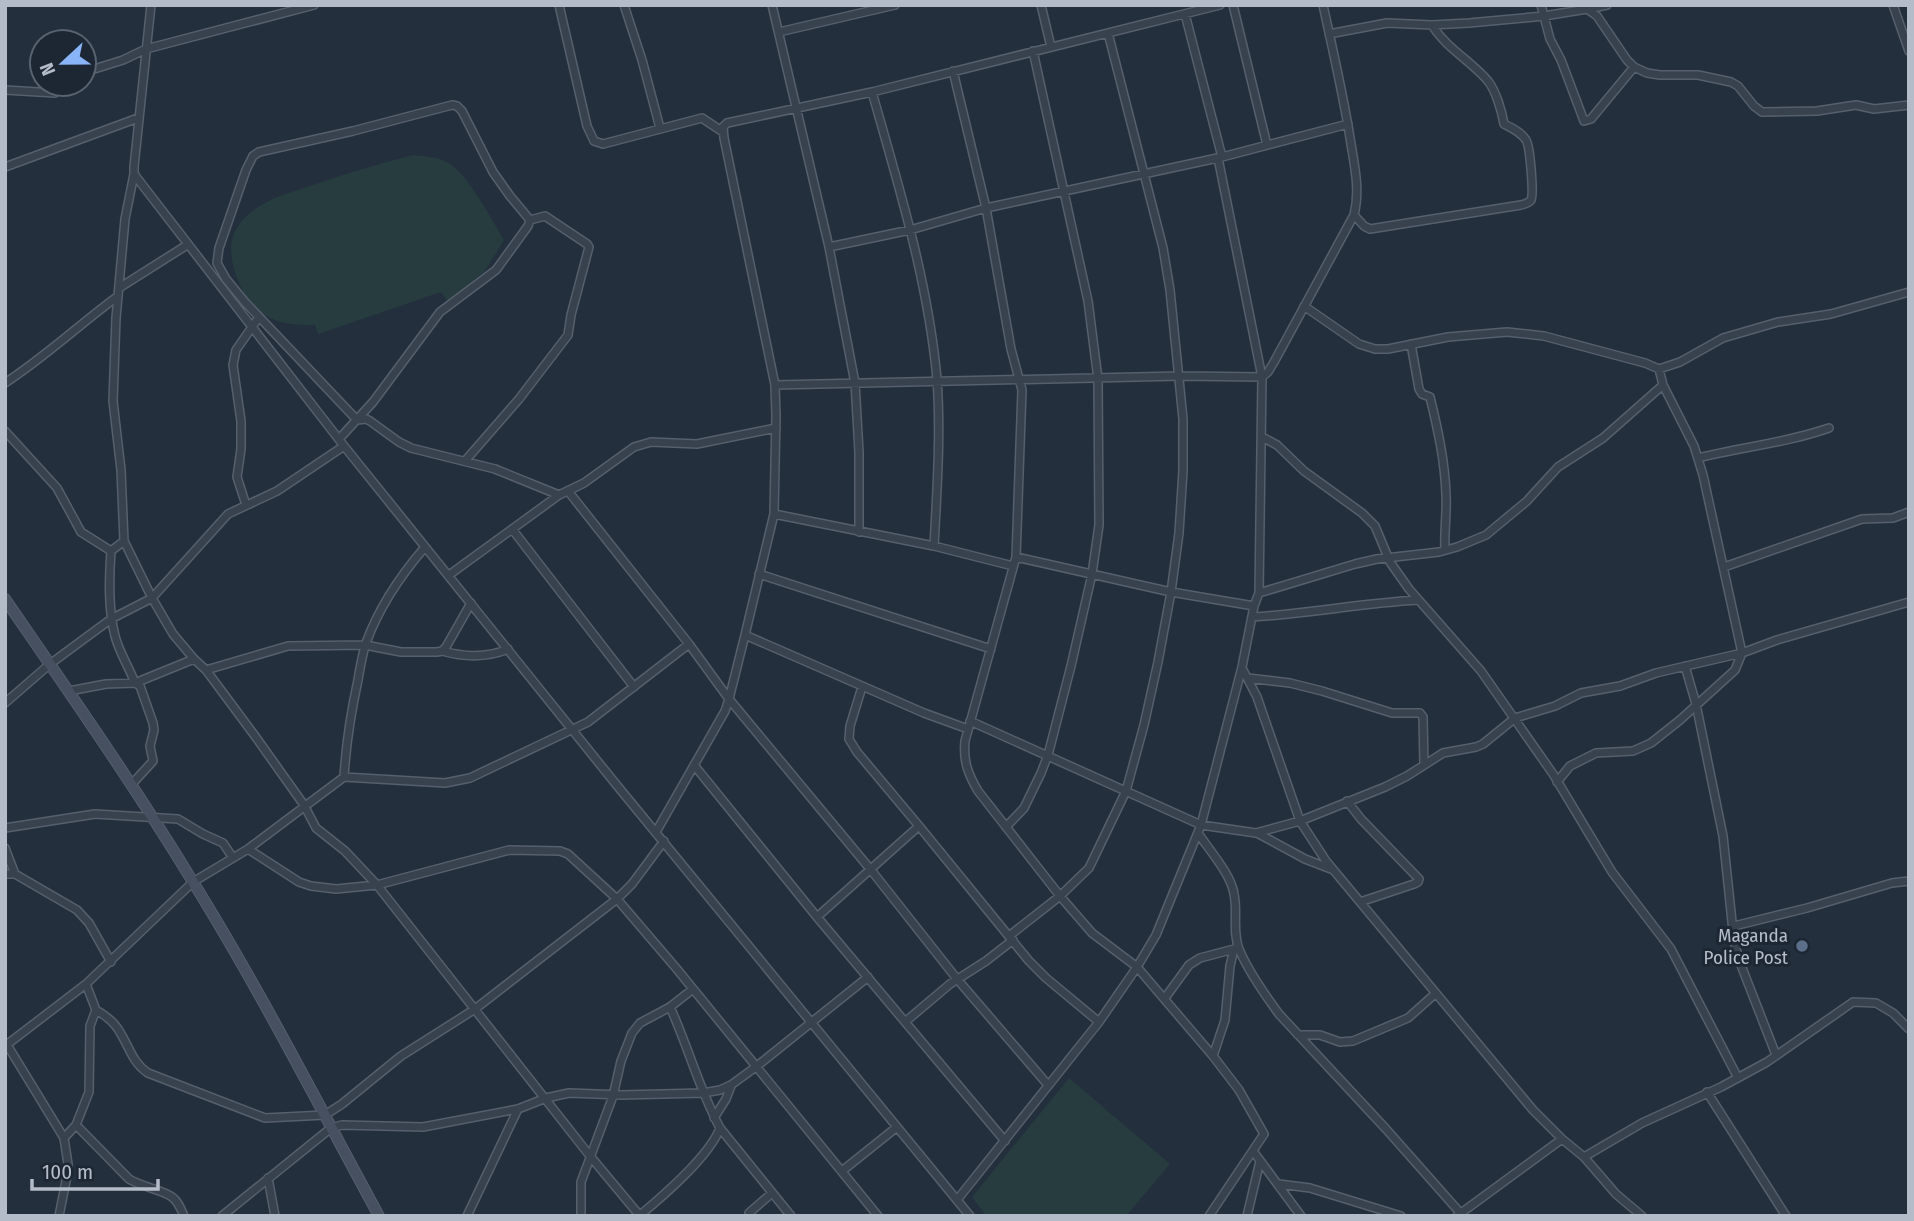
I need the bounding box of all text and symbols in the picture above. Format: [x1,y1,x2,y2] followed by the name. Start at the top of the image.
[28,28,98,98] north arrow
[35,60,60,79] text: N
[1704,924,1789,969] place label: Maganda Police Post
[1794,938,1810,954] marker: Maganda Police Post
[32,1148,158,1192] scale bar
[42,1159,93,1185] text: 100 m

